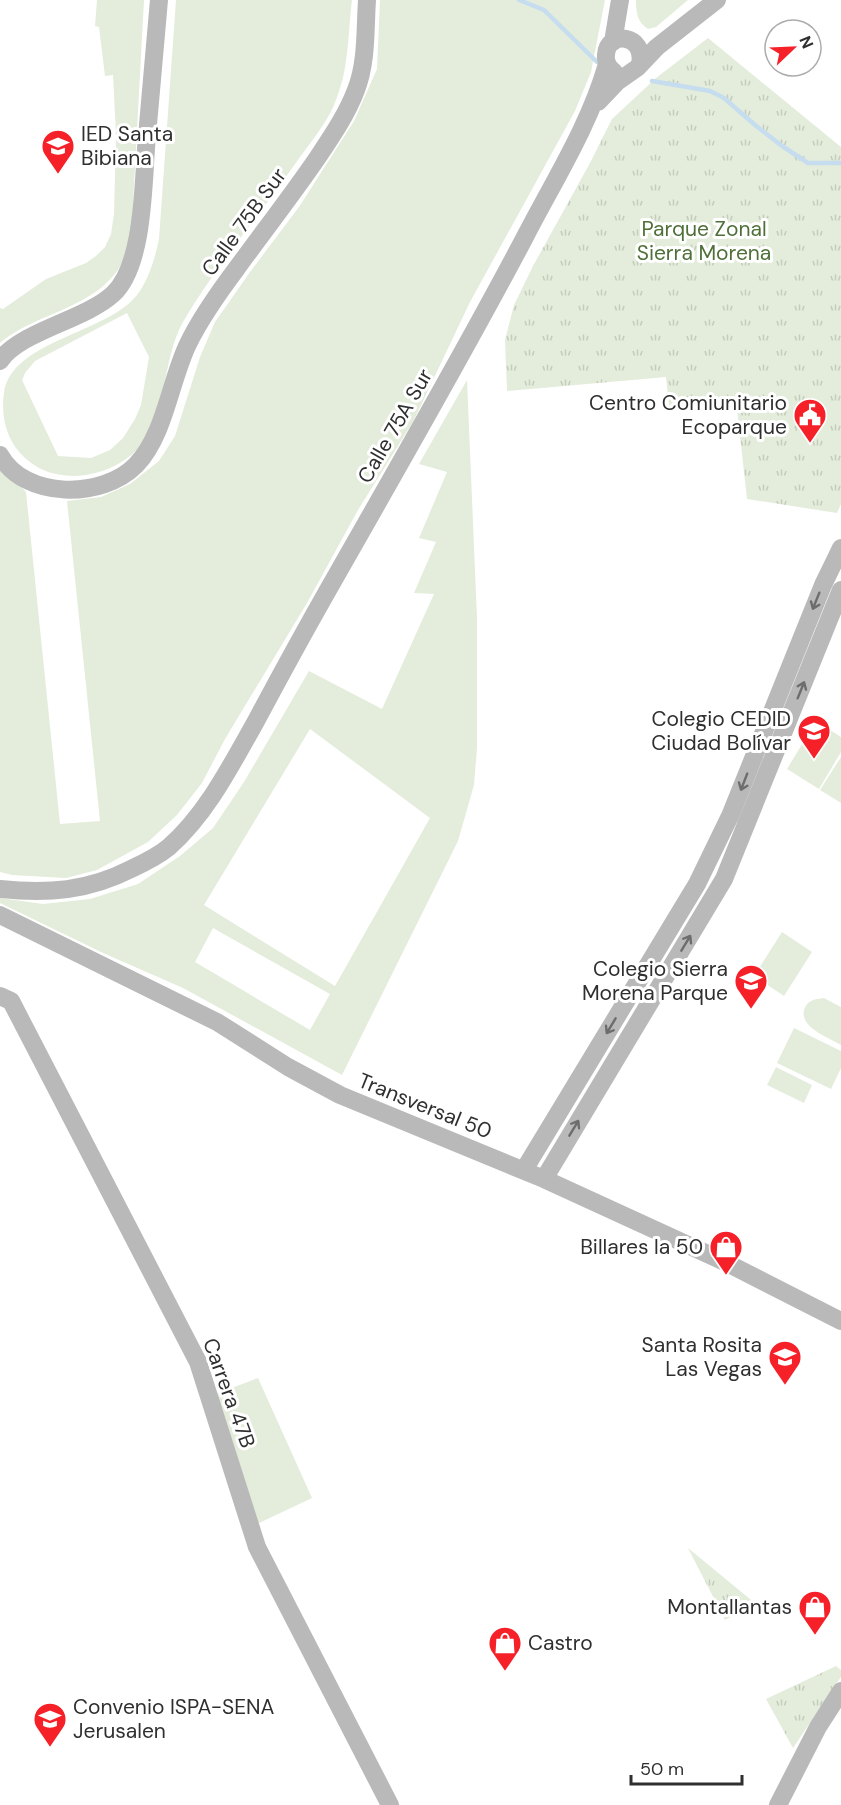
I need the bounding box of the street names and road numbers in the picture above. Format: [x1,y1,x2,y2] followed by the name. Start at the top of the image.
[195,162,293,282] street label: Calle 75B Sur
[351,364,439,488] street label: Calle 75A Sur
[354,1067,496,1145] street label: Transversal 50
[196,1334,262,1452] street label: Carrera 47B

